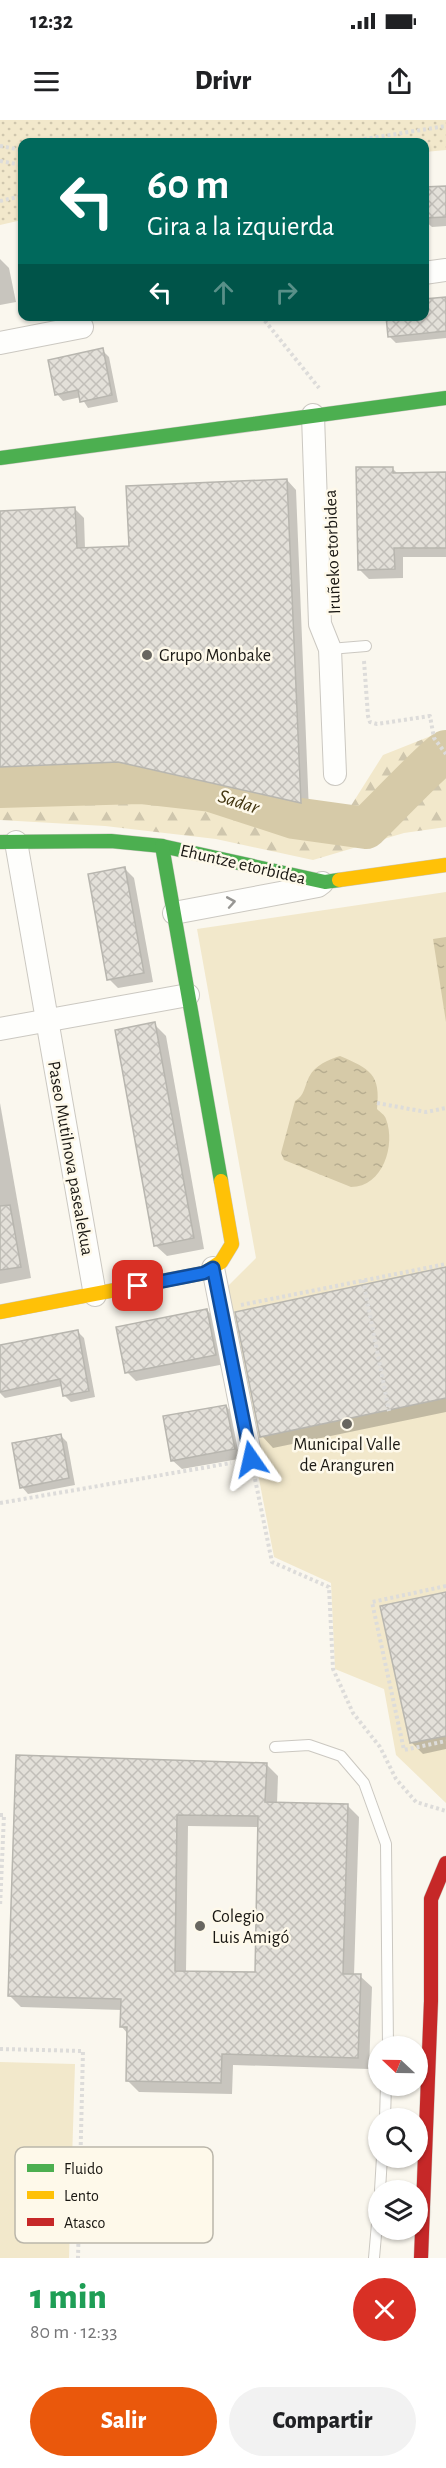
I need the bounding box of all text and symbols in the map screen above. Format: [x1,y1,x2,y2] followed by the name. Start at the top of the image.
[30,10,73,32] text: 12:32
[30,65,63,98] icon: menu
[383,65,416,98] icon: share
[195,67,251,94] text: Drivr
[48,162,126,240] icon: left
[147,164,229,206] text: 60 m
[147,213,335,240] text: Gira a la izquierda
[144,276,177,309] icon: left
[207,276,240,309] icon: ahead
[270,276,303,309] icon: right
[322,489,344,615] street label: Iruñeko etorbidea
[159,647,271,665] place label: Grupo Monbake
[140,648,154,662] marker: Grupo Monbake
[216,786,262,818] water label: Sadar
[178,842,307,888] street label: Ehuntze etorbidea
[226,896,236,909] one-way arrow
[44,1059,96,1257] street label: Paseo Mutilnova pasealekua
[112,1260,163,1311] pin
[121,1269,154,1302] icon: arrive
[340,1417,354,1431] marker: Municipal Valle de Aranguren
[219,1427,283,1491] position arrow
[293,1436,401,1475] place label: Municipal Valle de Aranguren
[212,1908,289,1947] place label: Colegio Luis Amigó
[193,1919,207,1933] marker: Colegio Luis Amigó
[368,2036,428,2096] north arrow
[368,2036,428,2240] map controls
[368,2108,428,2168] button: search
[15,2147,213,2243] legend
[64,2161,103,2177] text: Fluido
[368,2180,428,2240] button: layers
[64,2188,99,2204] text: Lento
[64,2215,106,2231] text: Atasco
[353,2278,416,2341] button: close
[30,2279,107,2315] text: 1 min
[30,2322,118,2342] text: 80 m · 12:33
[30,2387,217,2456] button: Salir
[229,2387,416,2456] button: Compartir

